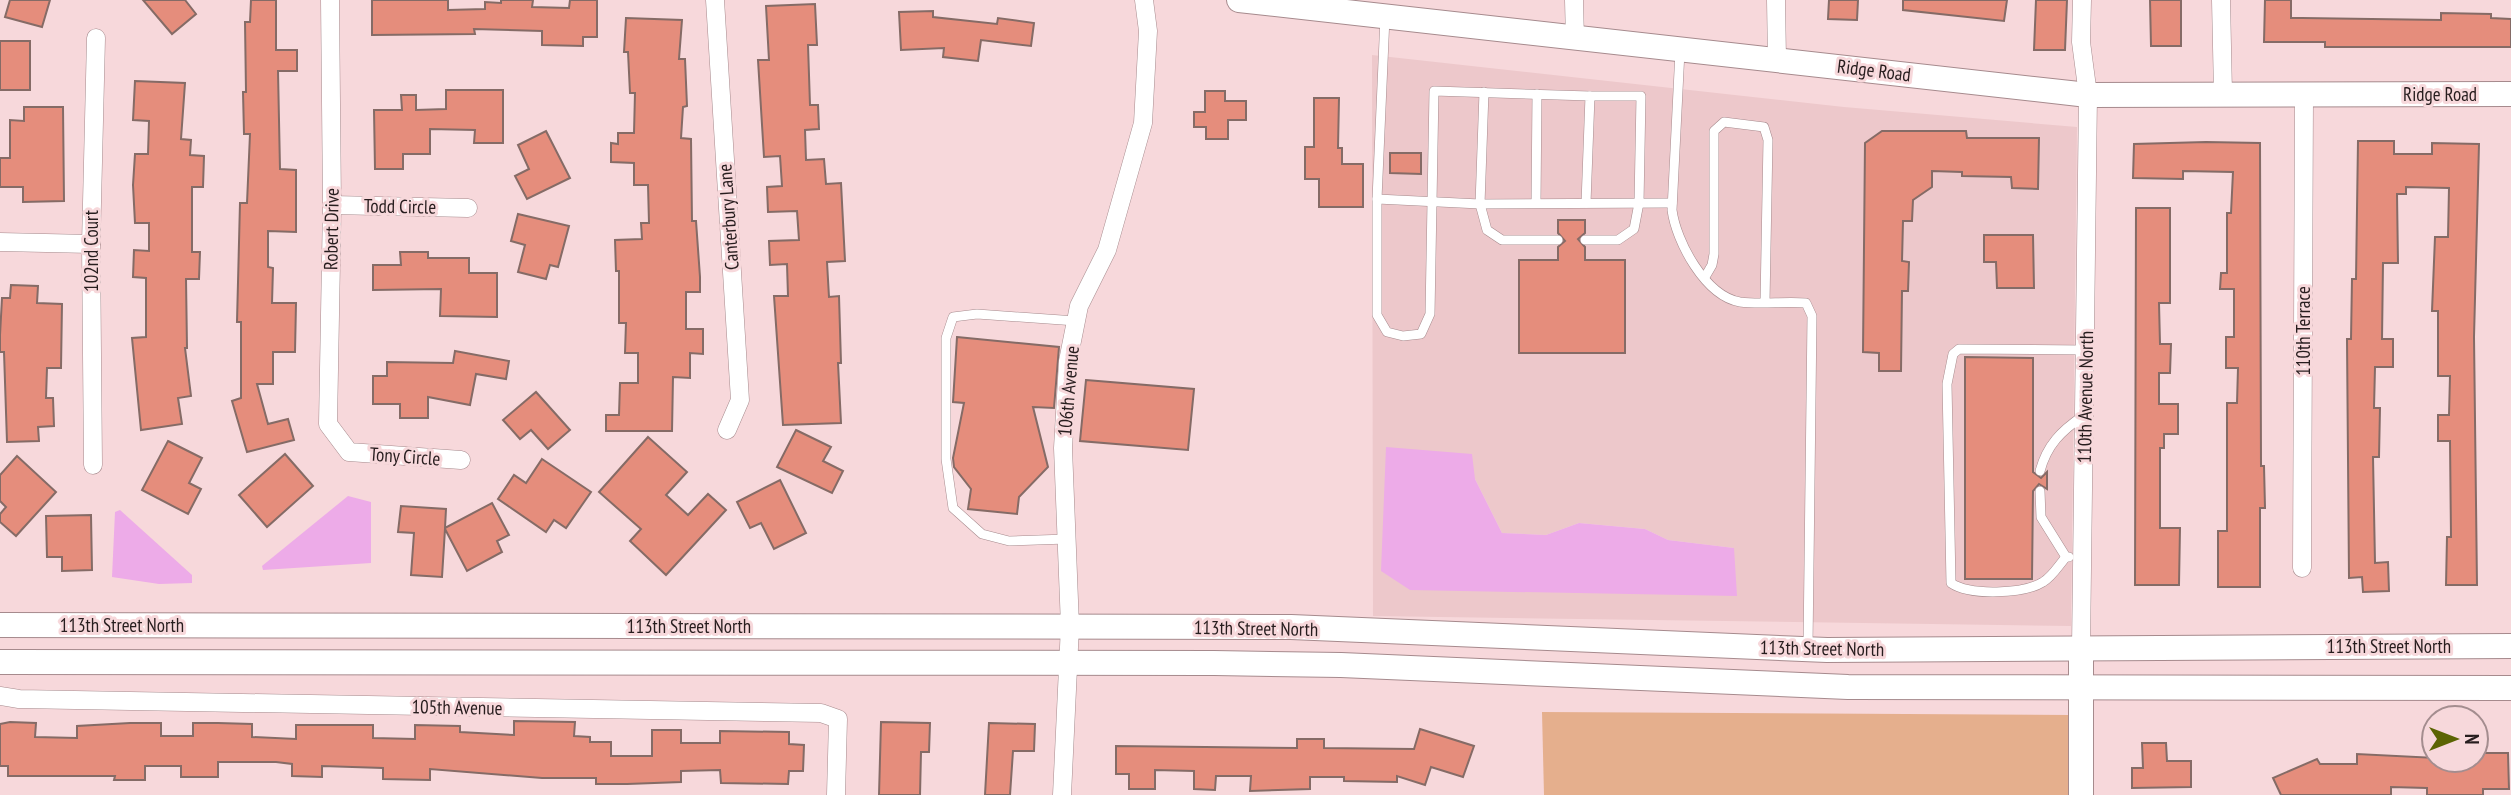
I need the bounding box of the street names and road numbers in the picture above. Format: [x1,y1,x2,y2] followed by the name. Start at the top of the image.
[1836,54,1912,86] street label: Ridge Road
[2403,82,2477,106] street label: Ridge Road
[712,163,744,271] street label: Canterbury Lane
[318,188,344,270] street label: Robert Drive
[364,193,437,219] street label: Todd Circle
[79,209,103,292] street label: 102nd Court
[2291,286,2315,376] street label: 110th Terrace
[2072,331,2098,463] street label: 110th Avenue North
[1052,345,1084,437] street label: 106th Avenue
[369,442,441,470] street label: Tony Circle
[60,613,184,637] street label: 113th Street North
[627,614,751,638] street label: 113th Street North
[1194,615,1318,641] street label: 113th Street North
[2327,634,2451,658] street label: 113th Street North
[1760,635,1884,661] street label: 113th Street North
[411,694,503,720] street label: 105th Avenue

